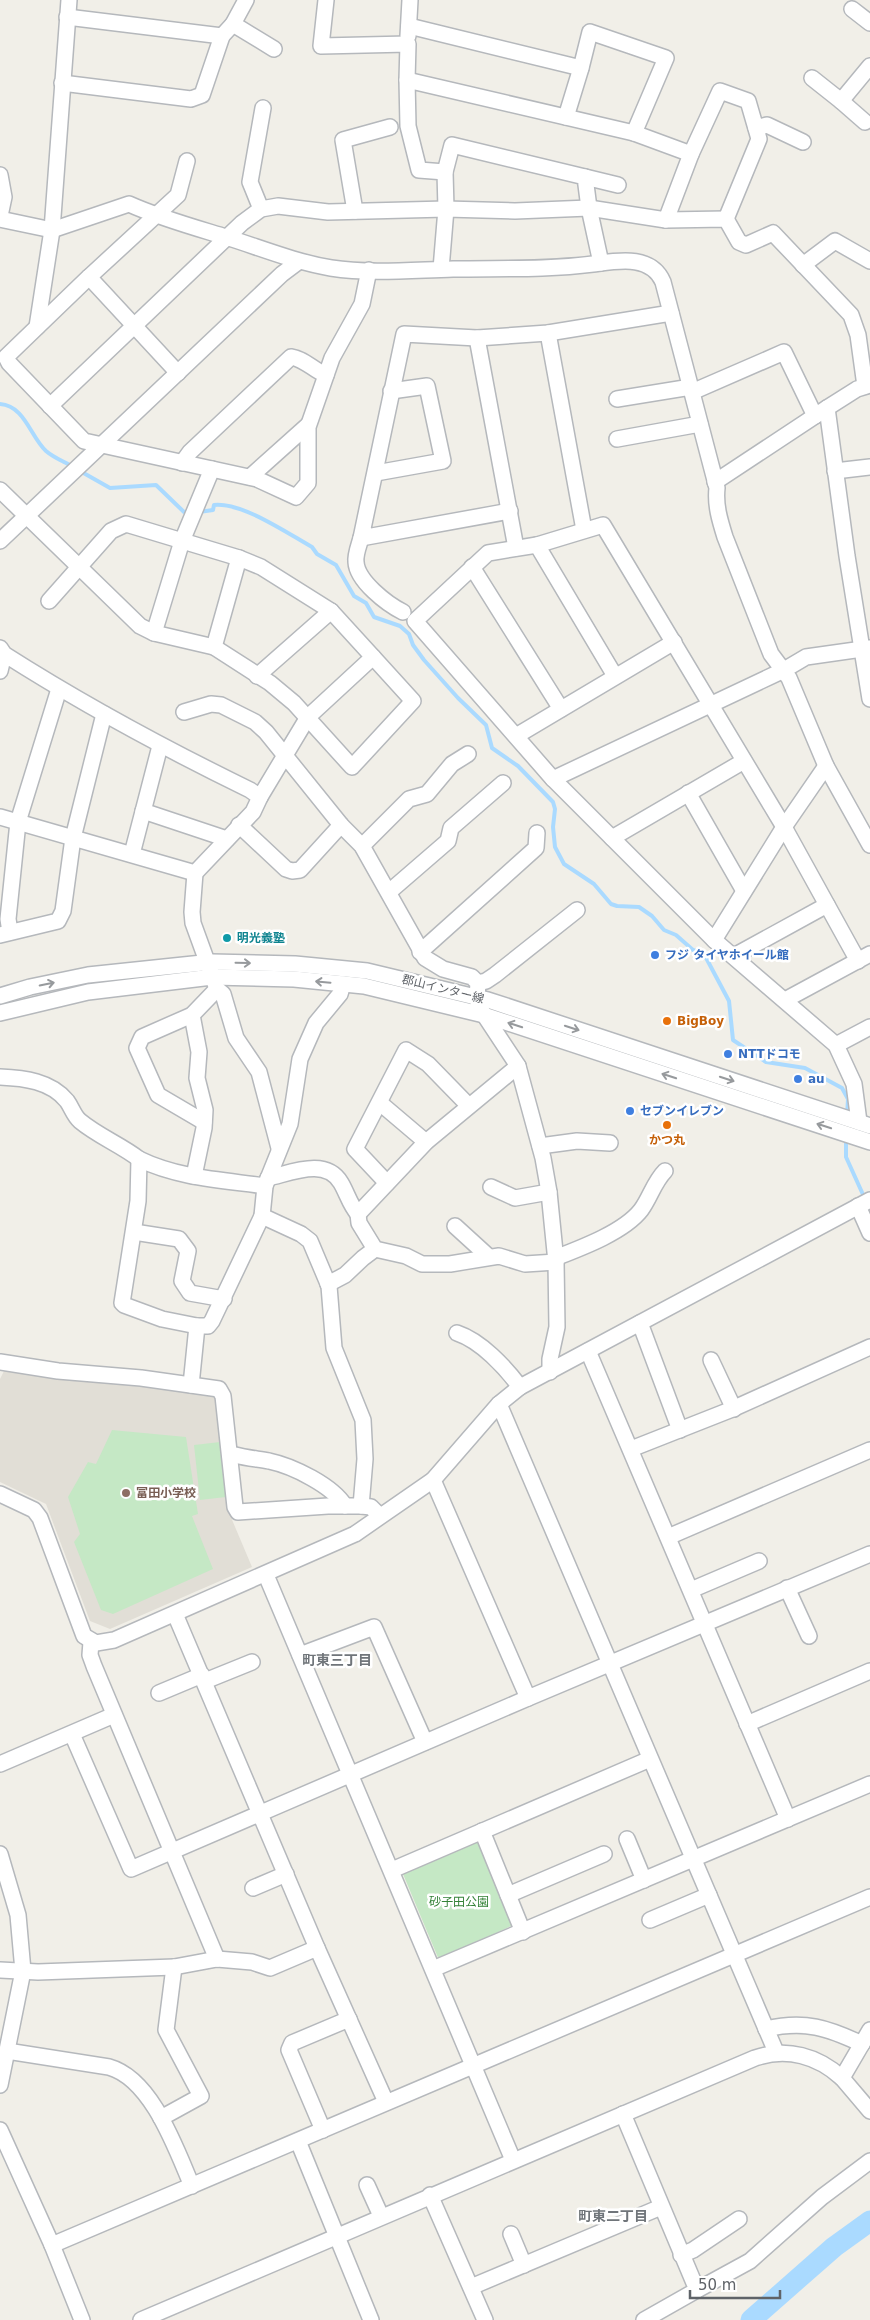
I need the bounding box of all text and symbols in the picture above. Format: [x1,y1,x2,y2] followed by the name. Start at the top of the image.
[237,931,285,945] place label: 明光義塾
[221,932,233,944] marker: 明光義塾
[665,948,789,962] place label: フジ タイヤホイール館
[649,949,661,961] marker: フジ タイヤホイール館
[234,958,251,968] one-way arrow
[401,972,485,1006] street label: 郡山インター線
[315,977,331,987] one-way arrow
[39,978,55,988] one-way arrow
[677,1014,724,1028] place label: BigBoy
[661,1015,673,1027] marker: BigBoy
[508,1020,523,1029] one-way arrow
[564,1024,580,1033] one-way arrow
[738,1047,801,1061] place label: NTTドコモ
[722,1048,734,1060] marker: NTTドコモ
[662,1071,678,1080] one-way arrow
[808,1072,825,1086] place label: au
[792,1073,804,1085] marker: au
[718,1075,734,1084] one-way arrow
[640,1104,724,1118] place label: セブンイレブン
[624,1105,636,1117] marker: セブンイレブン
[661,1119,673,1131] marker: かつ丸
[816,1121,832,1131] one-way arrow
[649,1133,685,1147] place label: かつ丸
[136,1486,196,1500] place label: 富田小学校
[120,1487,132,1499] marker: 富田小学校
[302,1652,372,1668] district label: 町東三丁目
[429,1895,489,1909] park label: 砂子田公園
[578,2208,648,2224] district label: 町東二丁目
[690,2268,780,2300] scale bar
[698,2276,736,2294] text: 50 m

